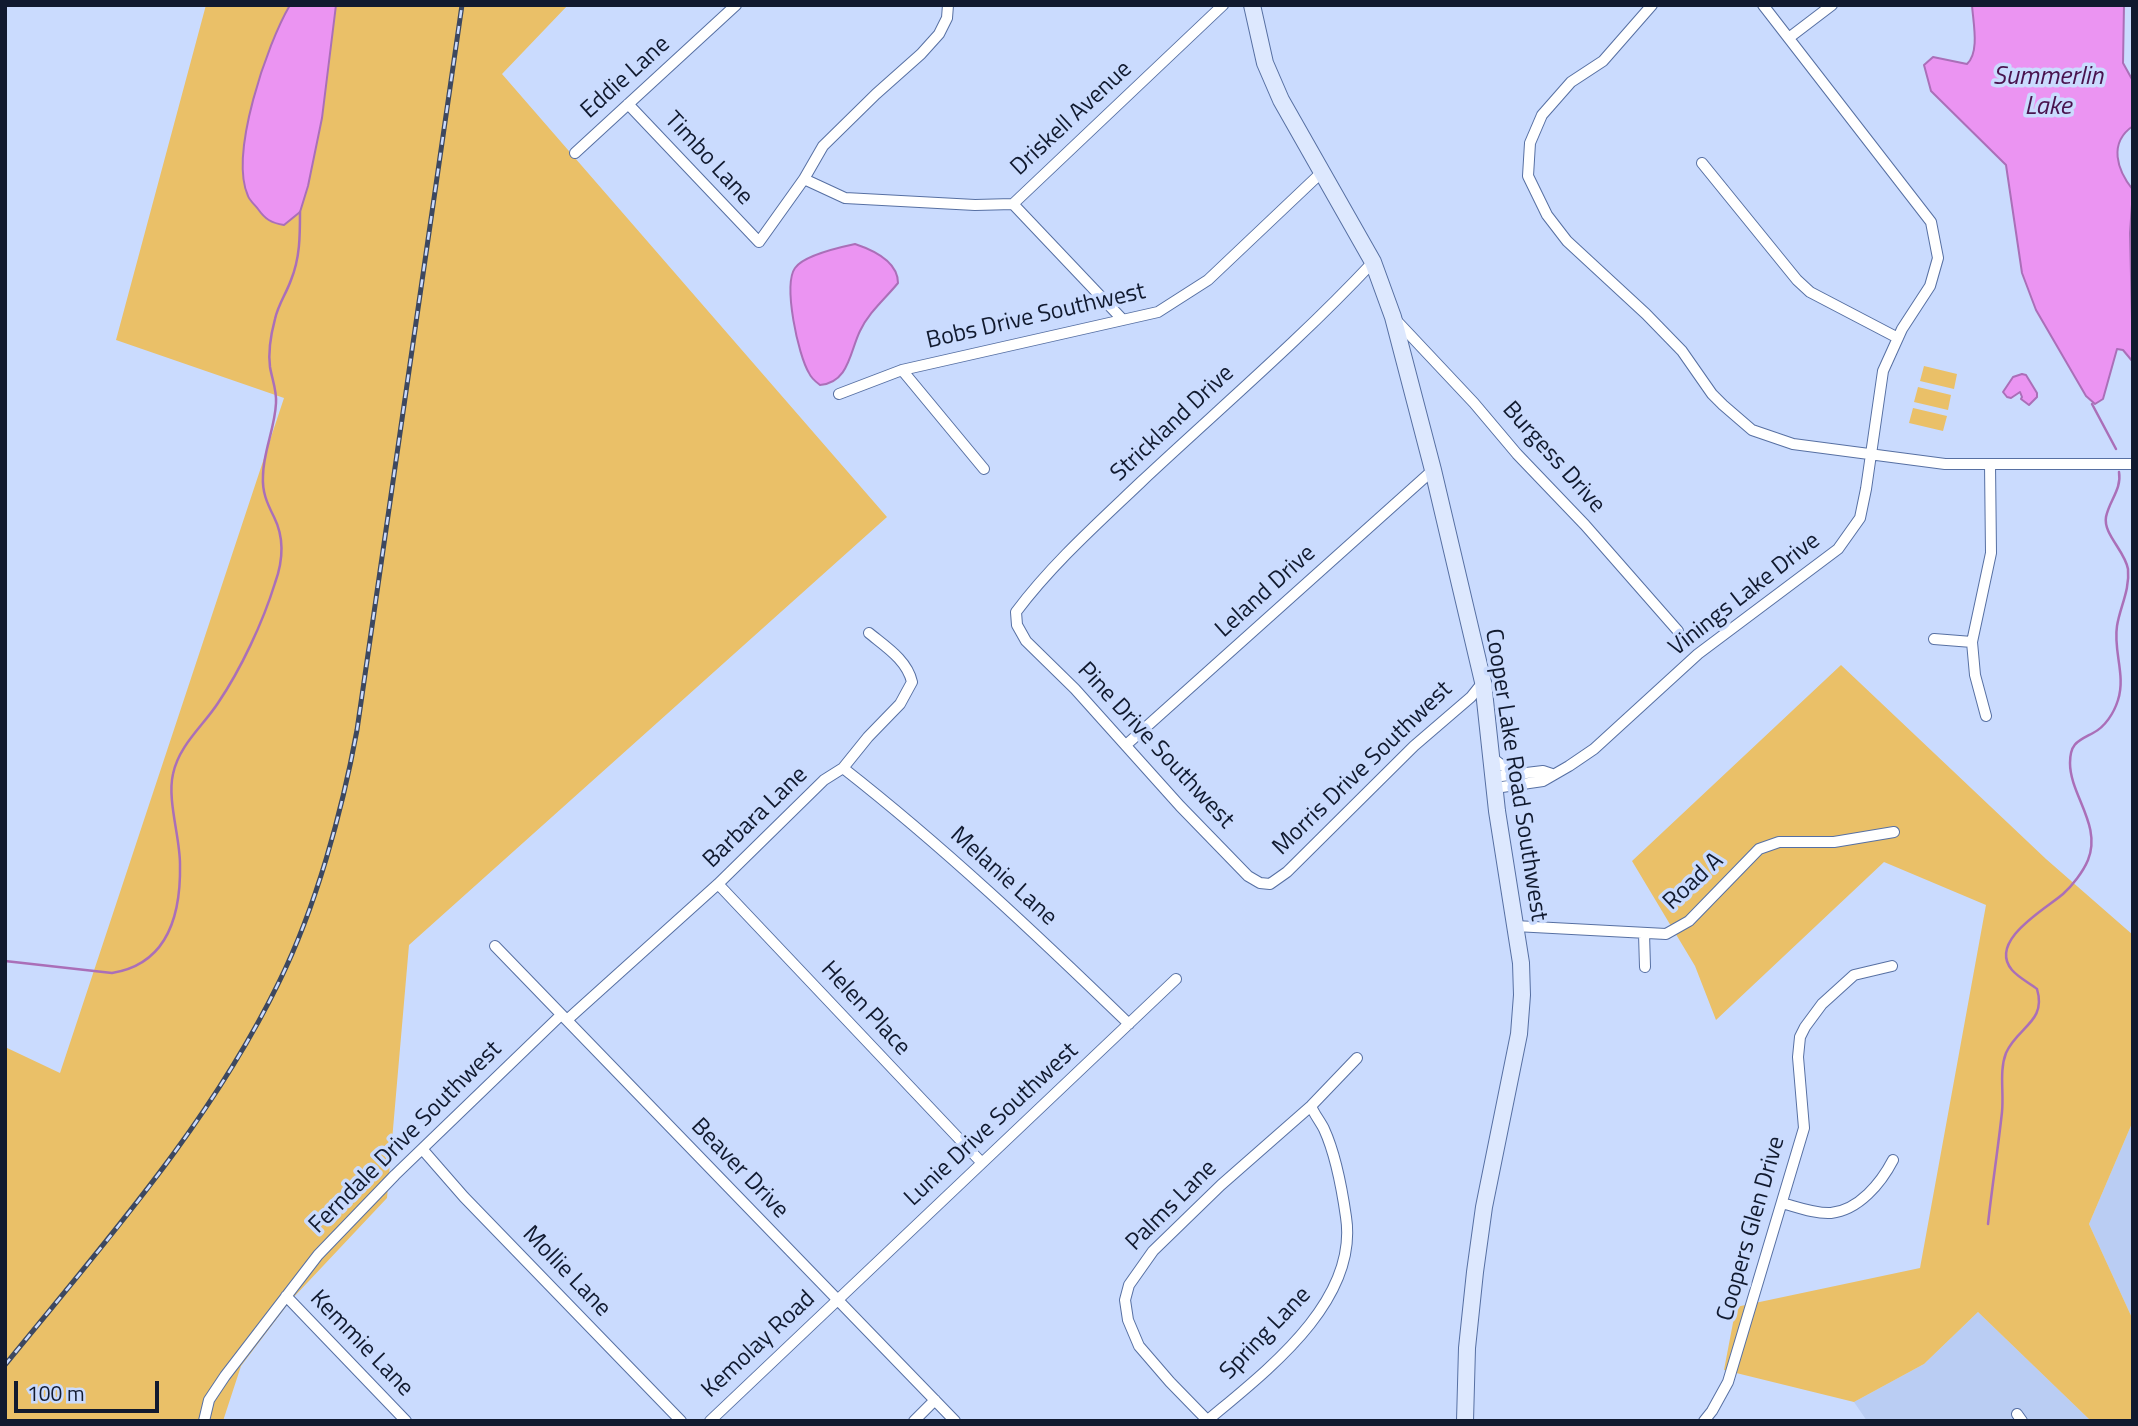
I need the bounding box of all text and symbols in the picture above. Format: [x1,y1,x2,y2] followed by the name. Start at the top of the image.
[576,31,676,125] street label: Eddie Lane
[1006,56,1138,182] street label: Driskell Avenue
[1993,62,2103,124] water label: Summerlin Lake
[658,106,758,212] street label: Timbo Lane
[924,278,1148,356] street label: Bobs Drive Southwest
[1106,360,1240,488] street label: Strickland Drive
[1495,396,1611,520] street label: Burgess Drive
[1664,527,1826,663] street label: Vinings Lake Drive
[1210,540,1322,644] street label: Leland Drive
[1478,627,1552,923] street label: Cooper Lake Road Southwest
[1070,657,1240,835] street label: Pine Drive Southwest
[1267,676,1459,862] street label: Morris Drive Southwest
[698,761,814,875] street label: Barbara Lane
[944,822,1062,932] street label: Melanie Lane
[1658,847,1730,917] street label: Road A
[814,956,916,1062] street label: Helen Place
[304,1036,508,1240] street label: Ferndale Drive Southwest
[899,1037,1085,1213] street label: Lunie Drive Southwest
[684,1113,794,1225] street label: Beaver Drive
[1712,1133,1792,1325] street label: Coopers Glen Drive
[1121,1155,1223,1257] street label: Palms Lane
[516,1221,616,1323] street label: Mollie Lane
[1215,1281,1317,1387] street label: Spring Lane
[303,1285,419,1403] street label: Kemmie Lane
[696,1285,822,1405] street label: Kemolay Road
[18,1366,163,1410] scale bar
[27,1377,84,1409] text: 100 m

